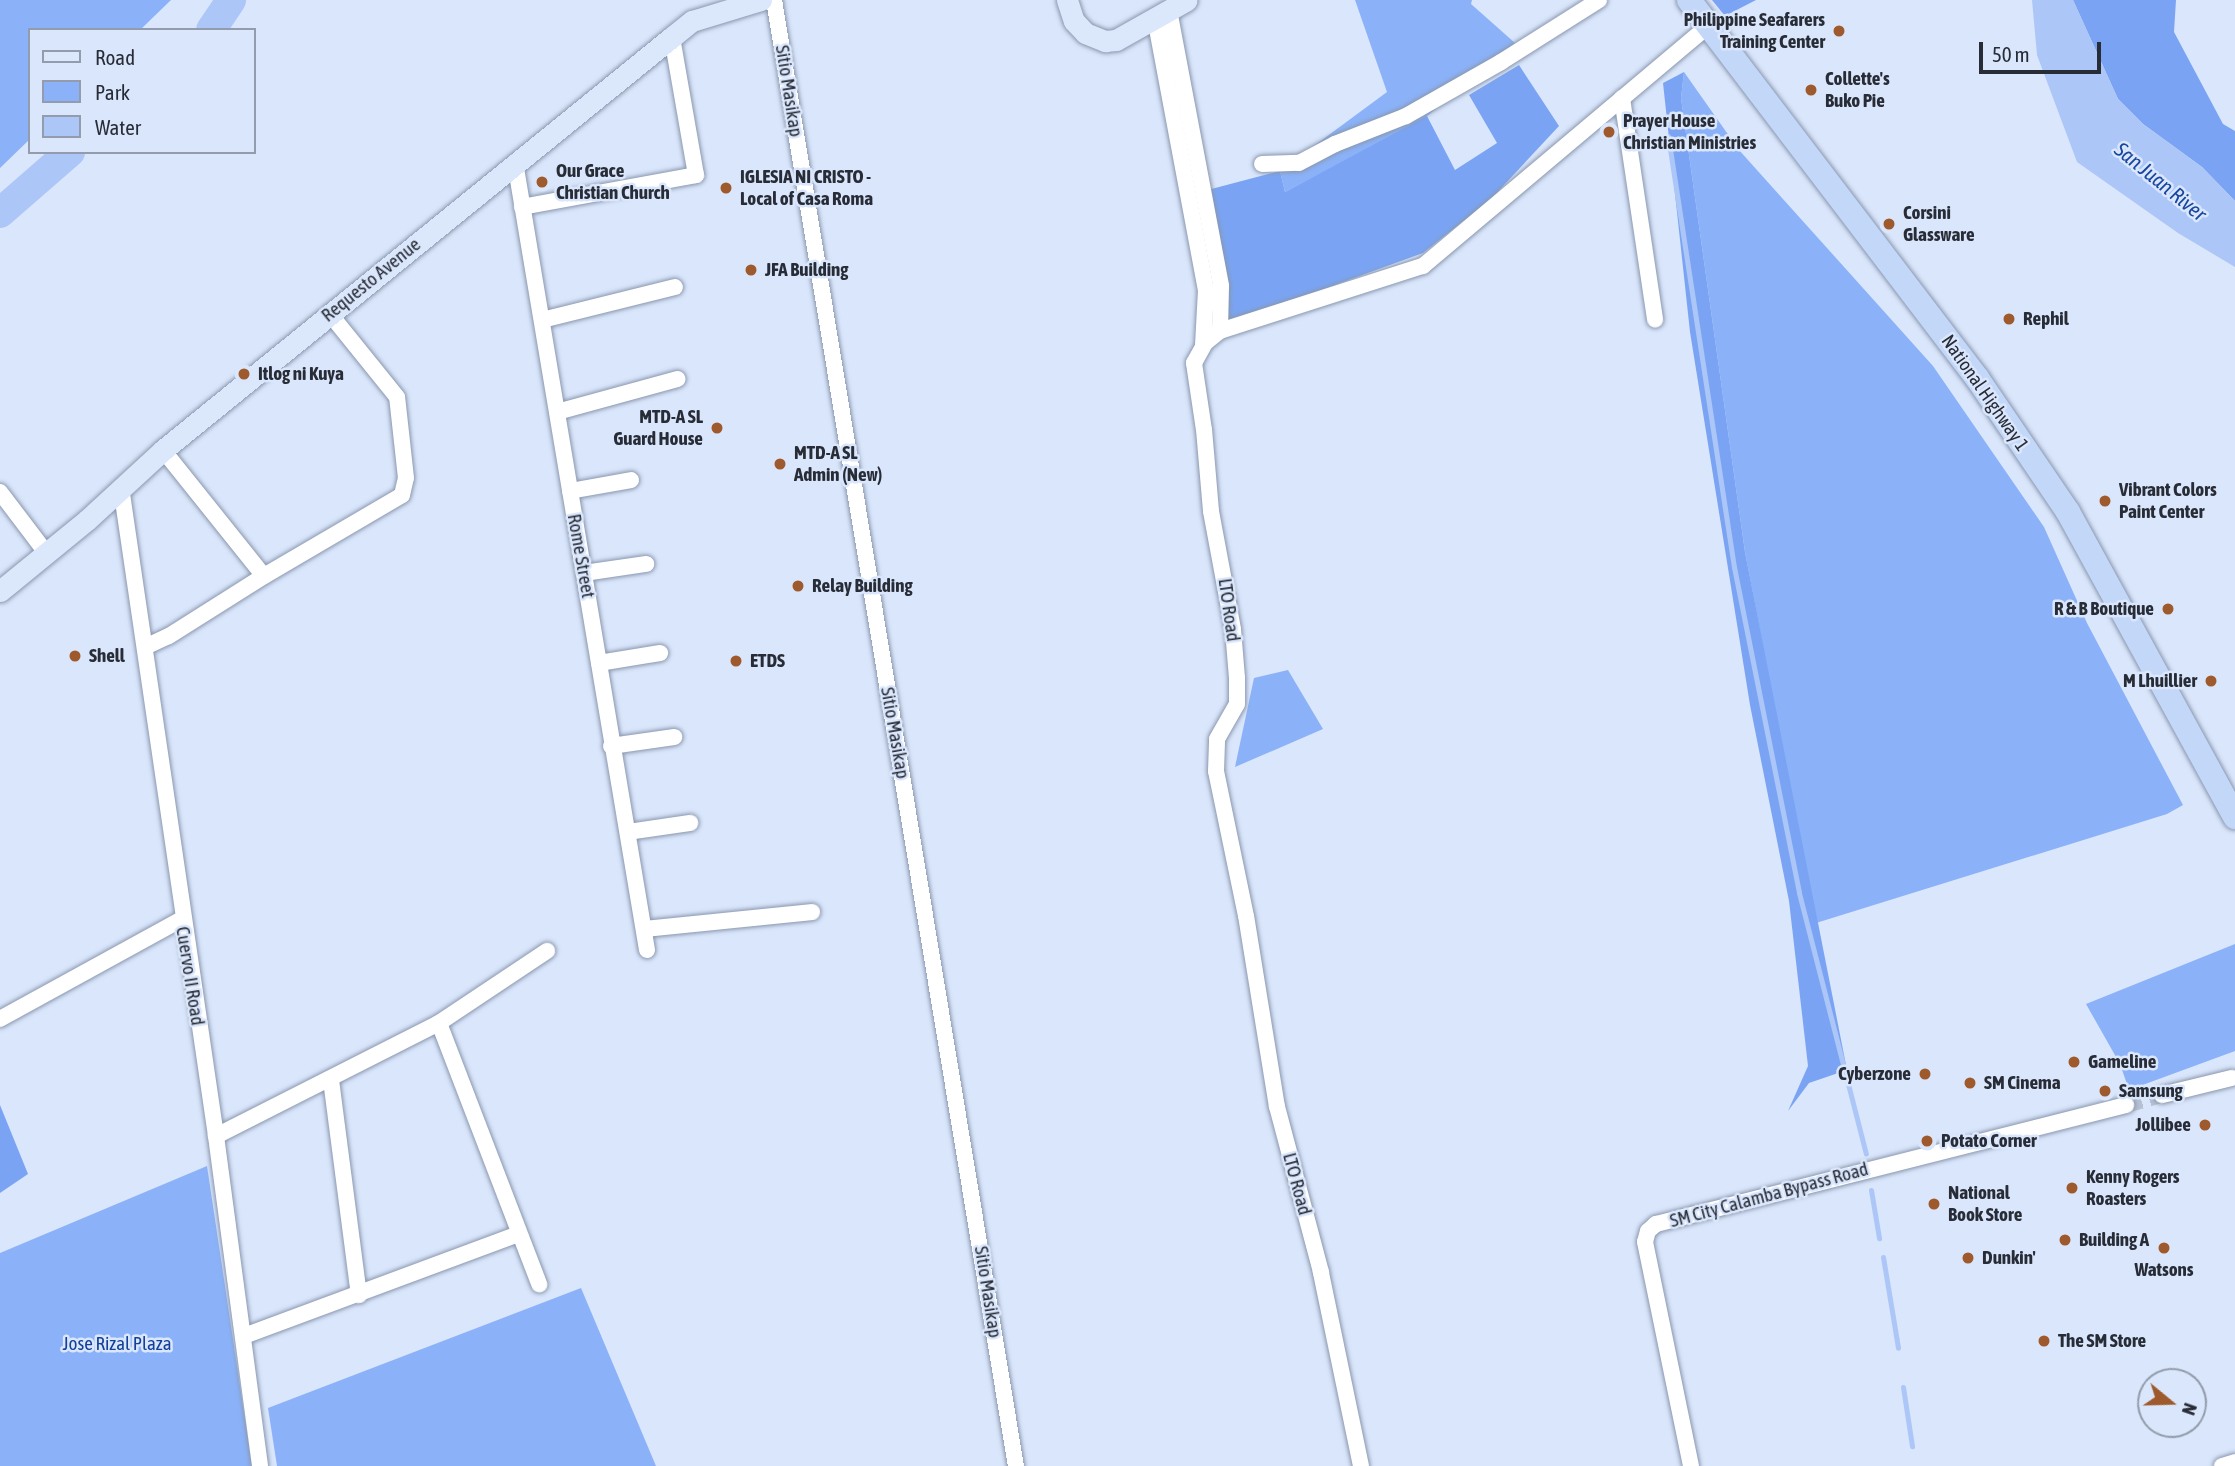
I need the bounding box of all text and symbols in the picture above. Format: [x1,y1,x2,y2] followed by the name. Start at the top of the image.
[1684,9,1825,53] place label: Philippine Seafarers Training Center
[1831,23,1847,39] marker: Philippine Seafarers Training Center
[28,28,256,154] legend
[1983,28,2106,72] scale bar
[1992,42,2030,66] text: 50 m
[770,44,808,138] street label: Sitio Masikap
[95,45,135,69] text: Road
[1825,68,1890,112] place label: Collette's Buko Pie
[95,80,130,104] text: Park
[1803,82,1819,98] marker: Collette's Buko Pie
[1623,110,1756,154] place label: Prayer House Christian Ministries
[95,115,141,139] text: Water
[1601,124,1617,140] marker: Prayer House Christian Ministries
[2110,136,2212,226] water label: San Juan River
[556,160,670,204] place label: Our Grace Christian Church
[740,166,873,210] place label: IGLESIA NI CRISTO - Local of Casa Roma
[534,174,550,190] marker: Our Grace Christian Church
[718,180,734,196] marker: IGLESIA NI CRISTO - Local of Casa Roma
[1903,202,1975,246] place label: Corsini Glassware
[1881,216,1897,232] marker: Corsini Glassware
[317,233,425,327] street label: Requesto Avenue
[765,259,848,281] place label: JFA Building
[743,262,759,278] marker: JFA Building
[2023,308,2069,330] place label: Rephil
[2001,311,2017,327] marker: Rephil
[1936,330,2034,456] street label: National Highway 1
[258,363,344,385] place label: Itlog ni Kuya
[236,366,252,382] marker: Itlog ni Kuya
[613,406,703,450] place label: MTD-A SL Guard House
[709,420,725,436] marker: MTD-A SL Guard House
[794,442,882,486] place label: MTD-A SL Admin (New)
[772,456,788,472] marker: MTD-A SL Admin (New)
[2119,479,2217,523] place label: Vibrant Colors Paint Center
[2097,493,2113,509] marker: Vibrant Colors Paint Center
[562,512,600,600] street label: Rome Street
[812,575,913,597] place label: Relay Building
[1213,577,1245,643] street label: LTO Road
[790,578,806,594] marker: Relay Building
[2054,598,2154,620] place label: R & B Boutique
[2160,601,2176,617] marker: R & B Boutique
[89,645,125,667] place label: Shell
[67,648,83,664] marker: Shell
[750,650,785,672] place label: ETDS
[728,653,744,669] marker: ETDS
[2123,670,2197,692] place label: M Lhuillier
[2203,673,2219,689] marker: M Lhuillier
[876,685,914,781] street label: Sitio Masikap
[171,925,209,1027] street label: Cuervo II Road
[2088,1051,2156,1073] place label: Gameline
[2066,1054,2082,1070] marker: Gameline
[1838,1063,1911,1085] place label: Cyberzone
[1917,1066,1933,1082] marker: Cyberzone
[1984,1072,2061,1094] place label: SM Cinema
[1962,1075,1978,1091] marker: SM Cinema
[2119,1080,2183,1102] place label: Samsung
[2097,1083,2113,1099] marker: Samsung
[2135,1114,2191,1136] place label: Jollibee
[2197,1117,2213,1133] marker: Jollibee
[1941,1130,2037,1152] place label: Potato Corner
[1919,1133,1935,1149] marker: Potato Corner
[1278,1150,1316,1218] street label: LTO Road
[1667,1158,1871,1232] street label: SM City Calamba Bypass Road
[2086,1166,2180,1210] place label: Kenny Rogers Roasters
[2064,1180,2080,1196] marker: Kenny Rogers Roasters
[1948,1182,2022,1226] place label: National Book Store
[1926,1196,1942,1212] marker: National Book Store
[2079,1229,2149,1251] place label: Building A
[2057,1232,2073,1248] marker: Building A
[2156,1240,2172,1256] marker: Watsons
[969,1245,1007,1339] street label: Sitio Masikap
[1982,1247,2036,1269] place label: Dunkin'
[1960,1250,1976,1266] marker: Dunkin'
[2134,1259,2194,1281] place label: Watsons
[2058,1330,2146,1352] place label: The SM Store
[63,1333,171,1355] park label: Jose Rizal Plaza
[2036,1333,2052,1349] marker: The SM Store
[2137,1368,2207,1438] north arrow
[2178,1400,2202,1418] text: N

